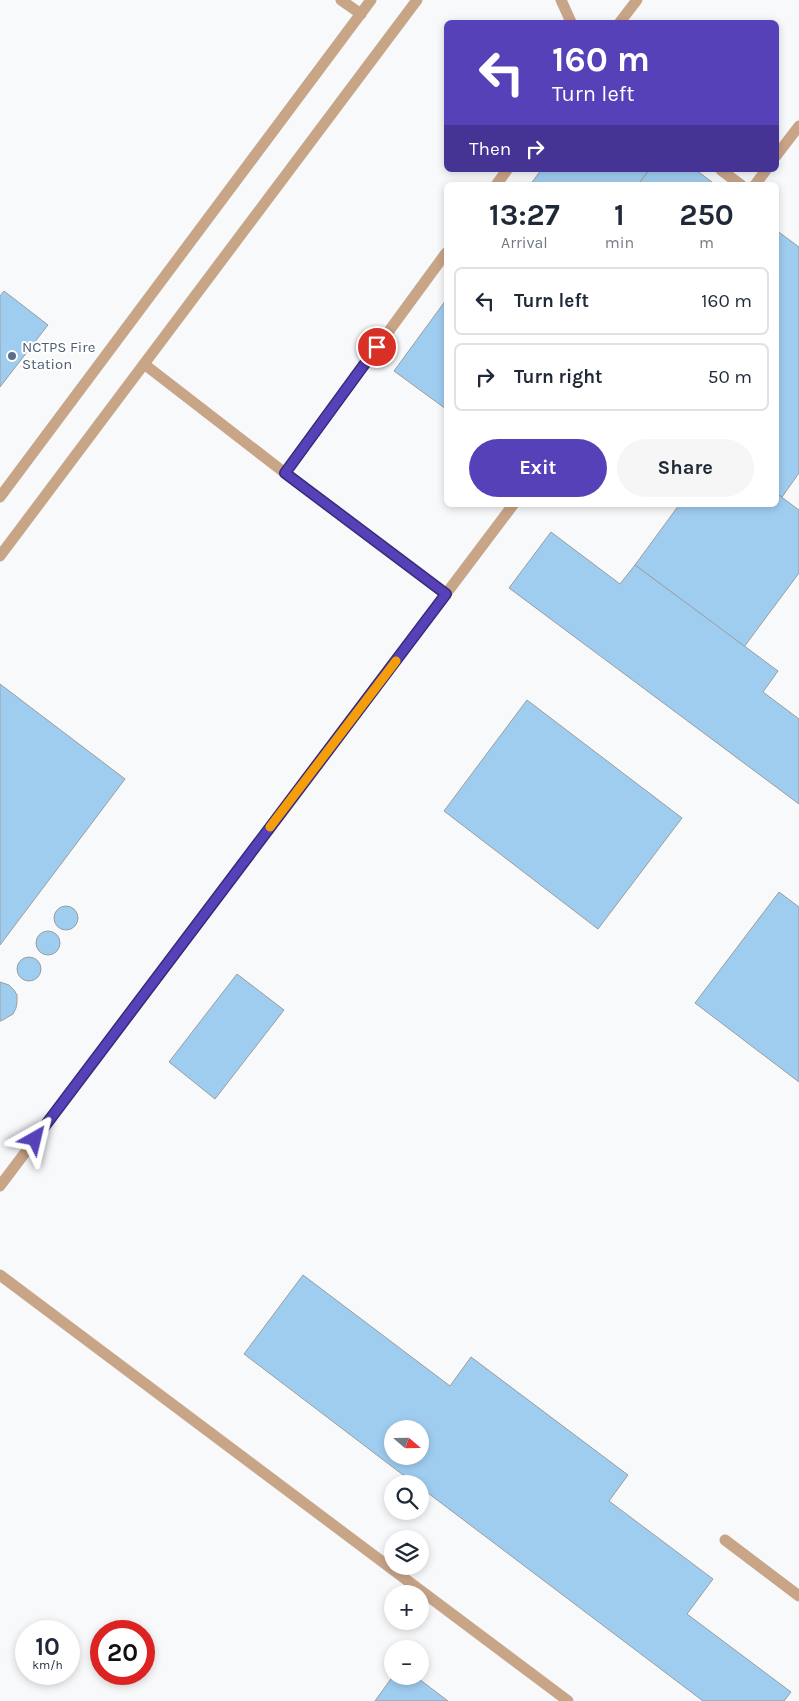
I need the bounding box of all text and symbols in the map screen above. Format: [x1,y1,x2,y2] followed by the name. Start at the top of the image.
[552,39,650,80] text: 160 m
[469,40,534,105] icon: left
[552,81,635,107] text: Turn left
[521,135,549,163] icon: right
[469,138,511,160] text: Then
[489,197,560,233] text: 13:27
[614,197,625,233] text: 1
[679,197,734,233] text: 250
[501,233,548,252] text: Arrival
[605,233,634,252] text: min
[699,233,714,252] text: m
[471,287,499,315] icon: left
[514,290,589,312] text: Turn left
[701,290,752,312] text: 160 m
[356,326,398,368] pin
[363,333,391,361] icon: arrive
[22,338,95,373] place label: NCTPS Fire Station
[6,350,18,362] marker: NCTPS Fire Station
[471,363,499,391] icon: right
[514,366,603,388] text: Turn right
[708,366,752,388] text: 50 m
[469,439,607,497] button: Exit
[617,439,754,497] button: Share
[8,1112,60,1164] position arrow
[384,1420,429,1465] north arrow
[384,1420,429,1685] map controls
[384,1475,429,1520] button: search
[384,1530,429,1575] button: layers
[384,1585,429,1630] button: +
[90,1620,155,1685] speed limit sign: 20
[35,1632,60,1661] text: 10
[384,1640,429,1685] button: −
[32,1658,63,1672] text: km/h

